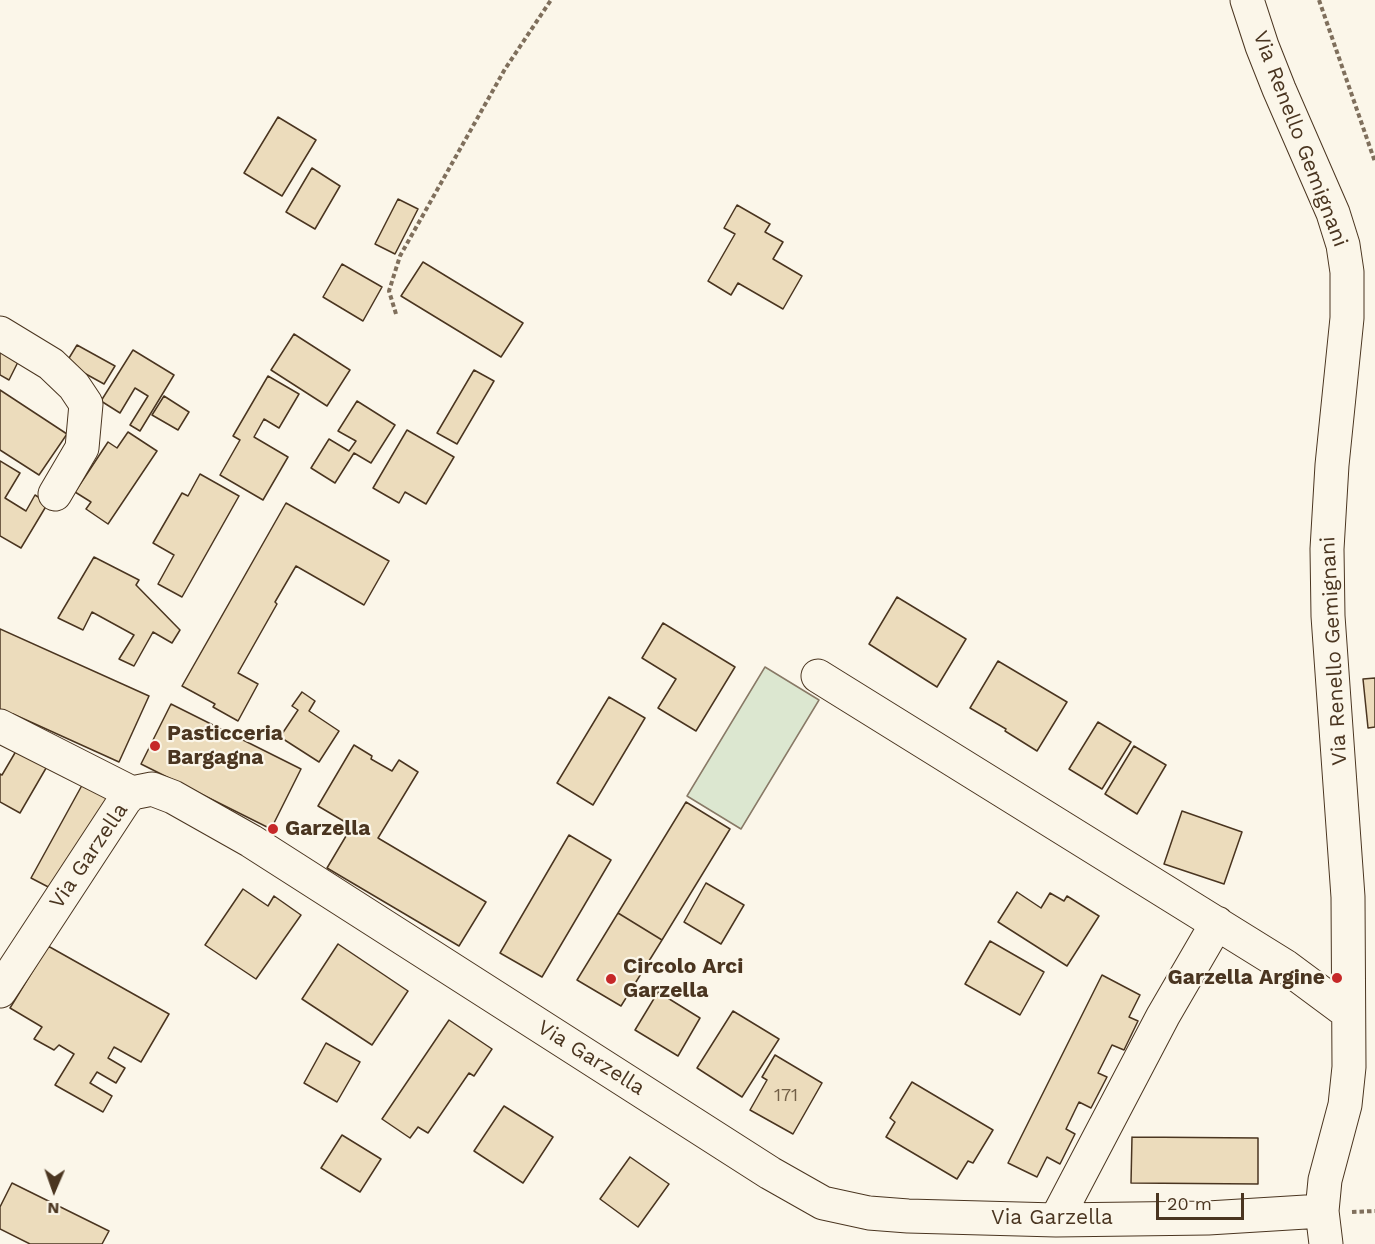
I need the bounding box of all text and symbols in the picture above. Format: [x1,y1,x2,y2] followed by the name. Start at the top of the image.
[1247,27,1353,251] street label: Via Renello Gemignani
[1315,536,1353,766] street label: Via Renello Gemignani
[167,721,283,771] place label: Pasticceria Bargagna
[148,739,162,753] marker: Pasticceria Bargagna
[44,798,134,914] street label: Via Garzella
[285,816,370,842] place label: Garzella
[266,822,280,836] marker: Garzella
[623,954,743,1004] place label: Circolo Arci Garzella
[1168,965,1325,991] place label: Garzella Argine
[1330,971,1344,985] marker: Garzella Argine
[604,972,618,986] marker: Circolo Arci Garzella
[533,1015,649,1101] street label: Via Garzella
[774,1085,798,1107] house number: 171
[24,1160,84,1220] north arrow
[1159,1181,1248,1219] scale bar
[1167,1193,1212,1214] text: 20 m
[47,1199,60,1218] text: N
[991,1205,1113,1231] street label: Via Garzella

